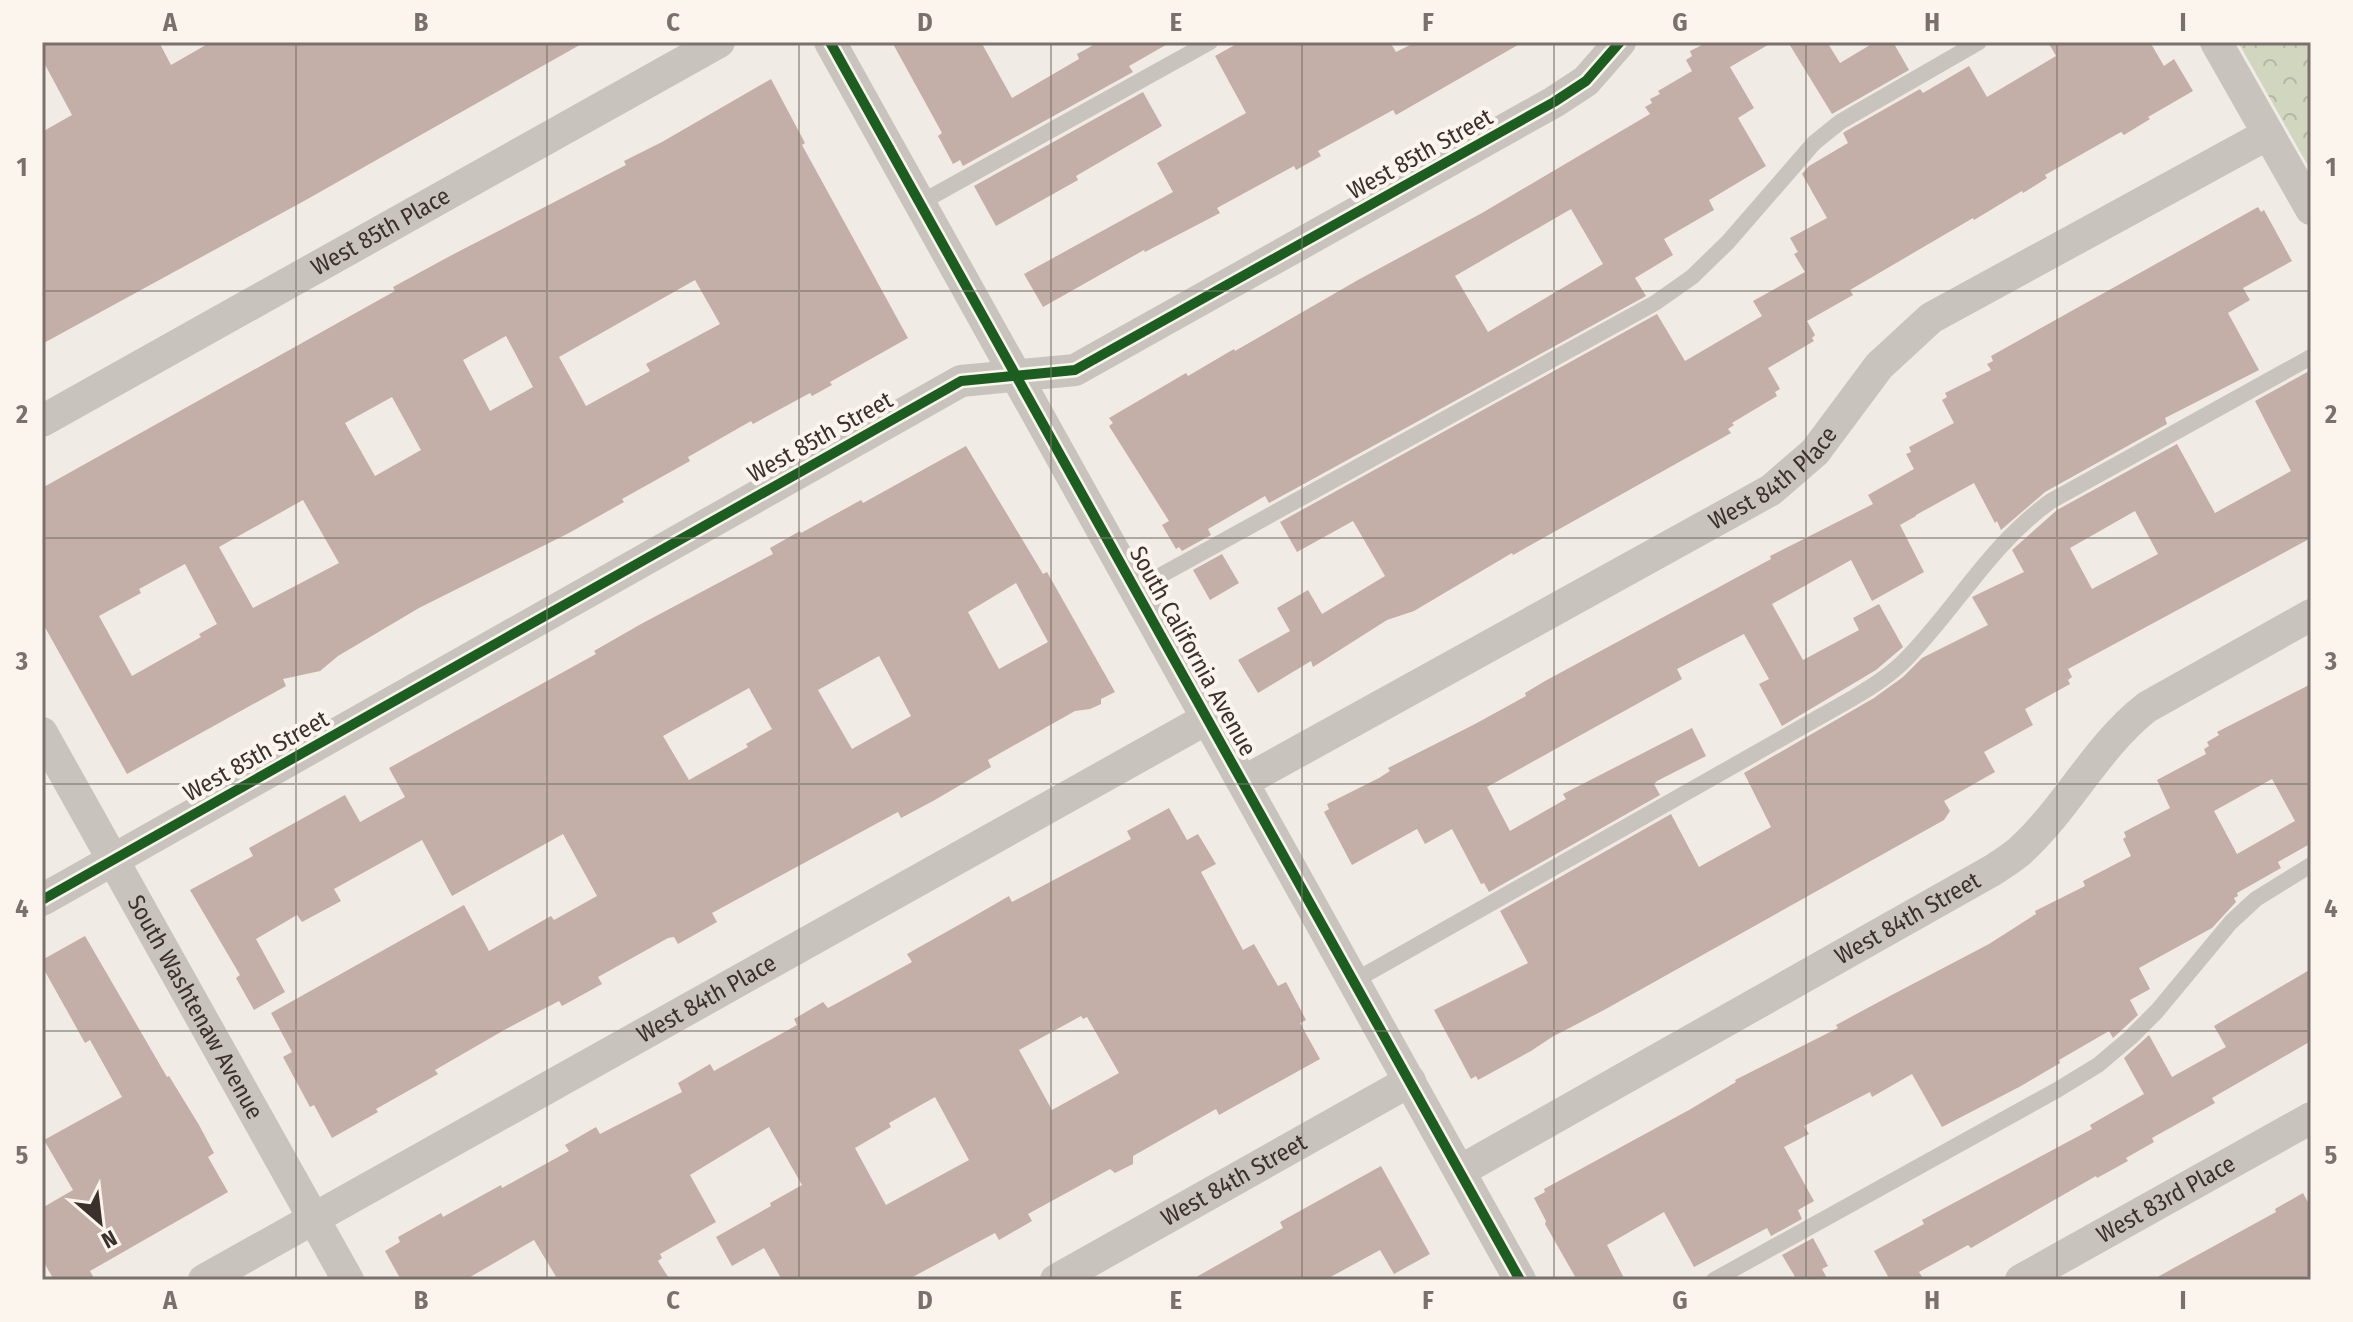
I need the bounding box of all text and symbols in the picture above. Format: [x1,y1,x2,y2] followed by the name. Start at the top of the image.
[162,7,178,38] text: A
[414,7,429,38] text: B
[666,7,680,38] text: C
[917,7,933,38] text: D
[1170,7,1182,38] text: E
[1422,7,1434,38] text: F
[1672,7,1688,38] text: G
[1924,7,1940,38] text: H
[2180,7,2187,38] text: I
[1343,103,1497,205] street label: West 85th Street
[17,152,28,183] text: 1
[2326,152,2337,183] text: 1
[306,182,455,281] street label: West 85th Place
[743,386,897,488] street label: West 85th Street
[15,399,28,430] text: 2
[2324,399,2337,430] text: 2
[1704,421,1843,536] street label: West 84th Place
[1124,541,1262,761] street label: South California Avenue
[15,646,28,677] text: 3
[2324,646,2337,677] text: 3
[179,705,333,807] street label: West 85th Street
[1830,866,1985,970] street label: West 84th Street
[122,890,269,1124] street label: South Washtenaw Avenue
[15,893,29,924] text: 4
[2324,893,2338,924] text: 4
[632,949,781,1049] street label: West 84th Place
[1156,1128,1312,1232] street label: West 84th Street
[16,1140,29,1171] text: 5
[2325,1140,2338,1171] text: 5
[2092,1149,2240,1249] street label: West 83rd Place
[60,1182,140,1262] north arrow
[97,1224,121,1254] text: N
[162,1285,178,1316] text: A
[414,1285,429,1316] text: B
[666,1285,680,1316] text: C
[917,1285,933,1316] text: D
[1170,1285,1182,1316] text: E
[1422,1285,1434,1316] text: F
[1672,1285,1688,1316] text: G
[1924,1285,1940,1316] text: H
[2180,1285,2187,1316] text: I

